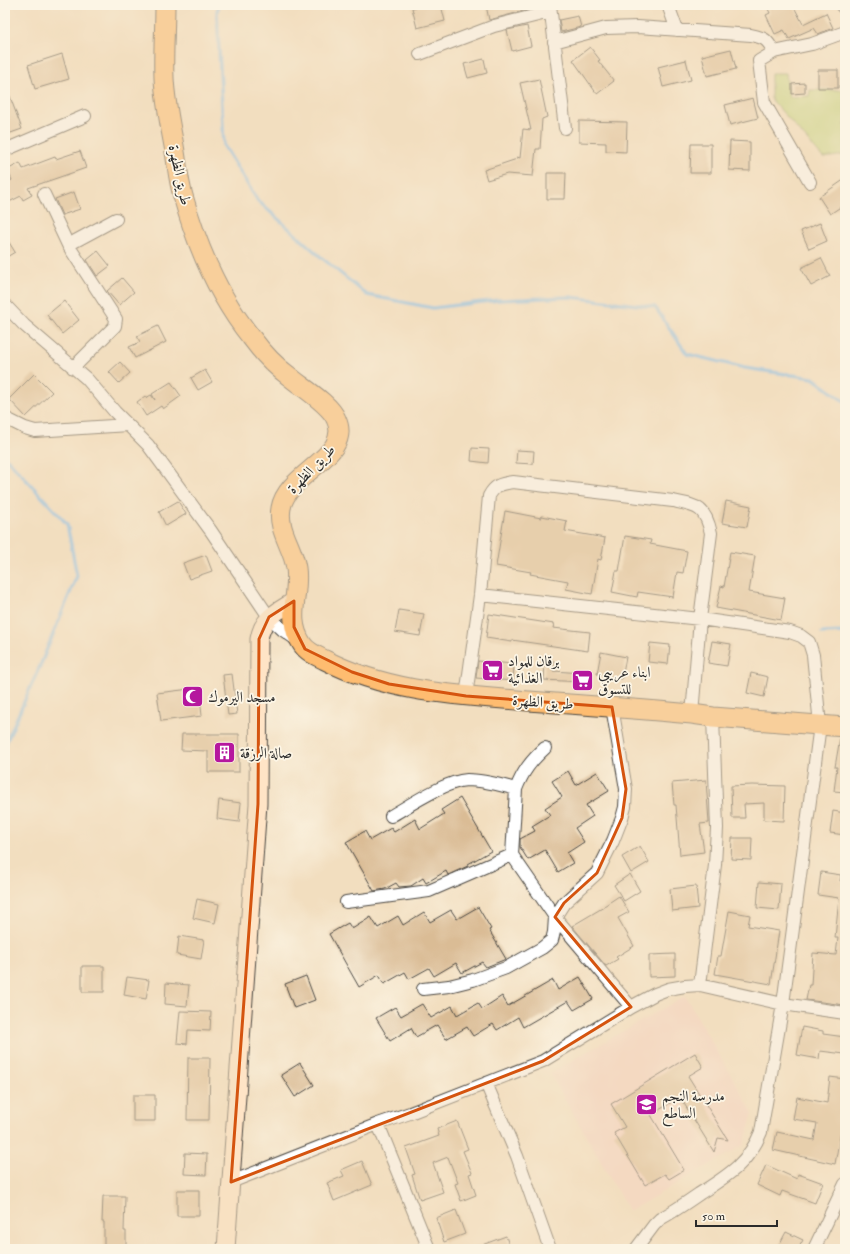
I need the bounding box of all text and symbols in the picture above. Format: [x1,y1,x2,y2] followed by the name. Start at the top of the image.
[164,143,195,207] street label: طريق الظهرة
[283,441,339,498] street label: طريق الظهرة
[508,652,560,688] place label: برقان للمواد الغذائية
[479,657,505,683] supermarket icon: برقان للمواد الغذائية
[598,663,651,699] place label: ابناء عريبي للتسوق
[569,668,595,694] supermarket icon: ابناء عريبي للتسوق
[180,684,206,710] mosque icon: مسجد اليرموك
[208,688,276,707] place label: مسجد اليرموك
[512,691,574,714] street label: طريق الظهرة
[211,740,237,766] building icon: صالة الرزقة
[240,744,292,763] place label: صالة الرزقة
[662,1087,725,1127] place label: مدرسة النجم الساطع
[633,1092,659,1118] school or university icon: مدرسة النجم الساطع
[696,1202,777,1228] scale bar
[702,1209,726,1224] text: 50 m

